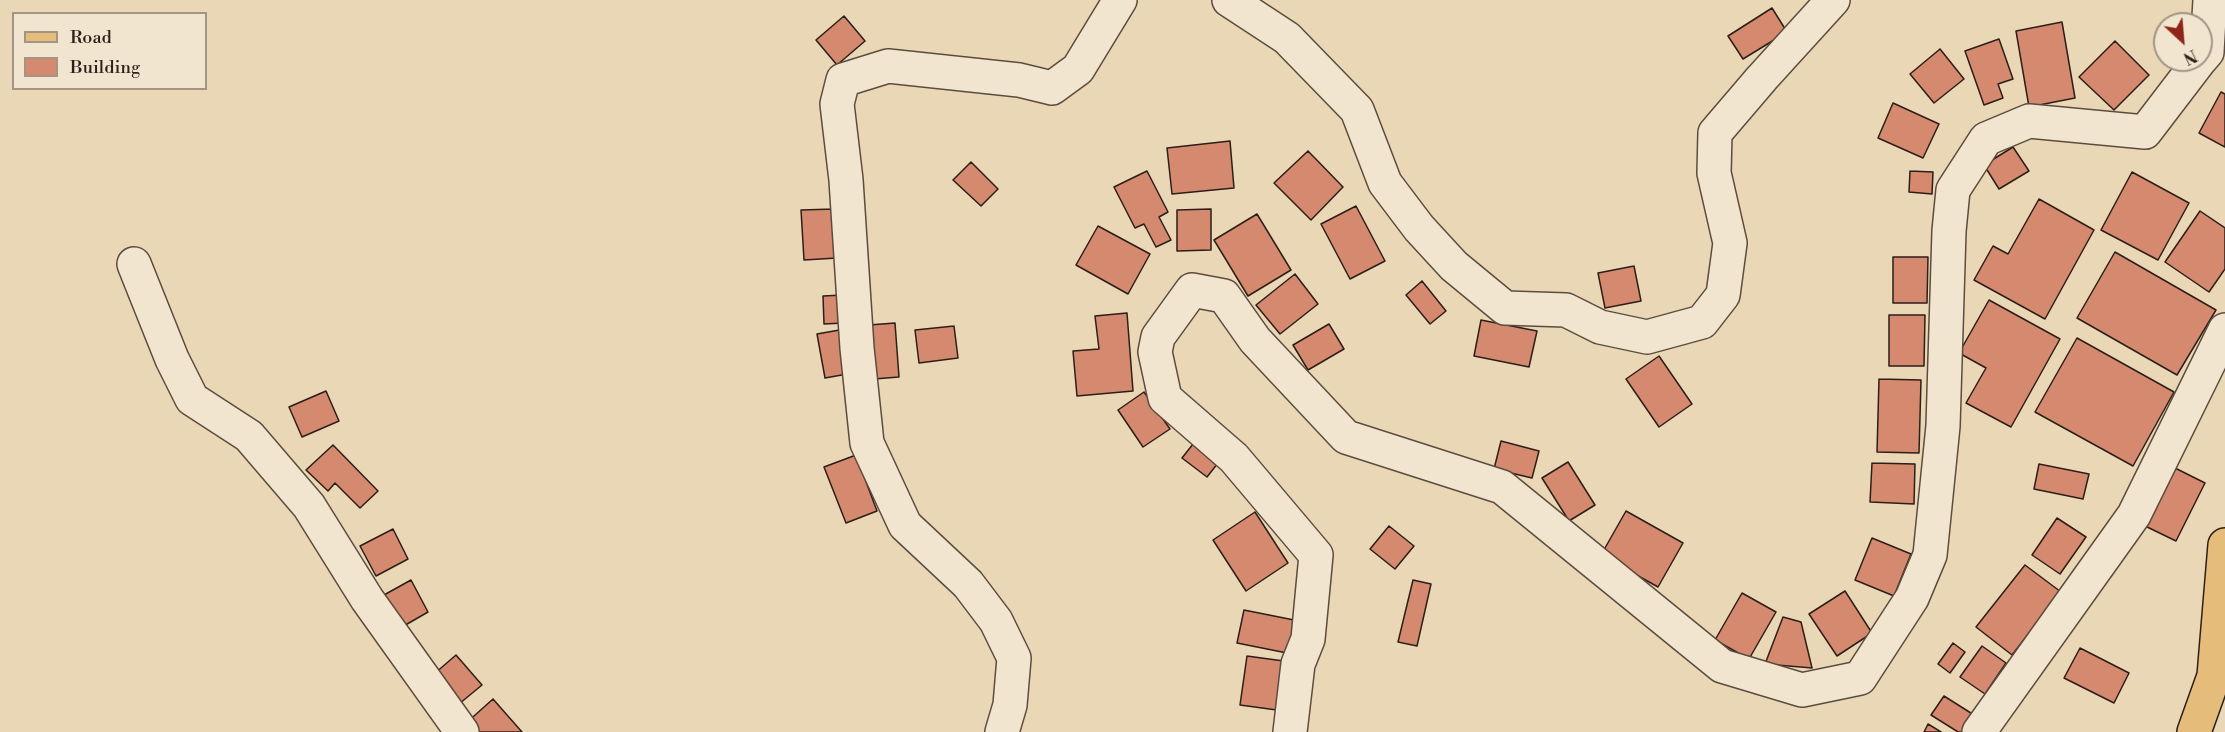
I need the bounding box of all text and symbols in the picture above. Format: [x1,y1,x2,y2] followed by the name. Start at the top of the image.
[12,12,207,90] legend
[2153,12,2213,72] north arrow
[70,26,112,49] text: Road
[2180,45,2200,68] text: N
[70,56,140,79] text: Building

